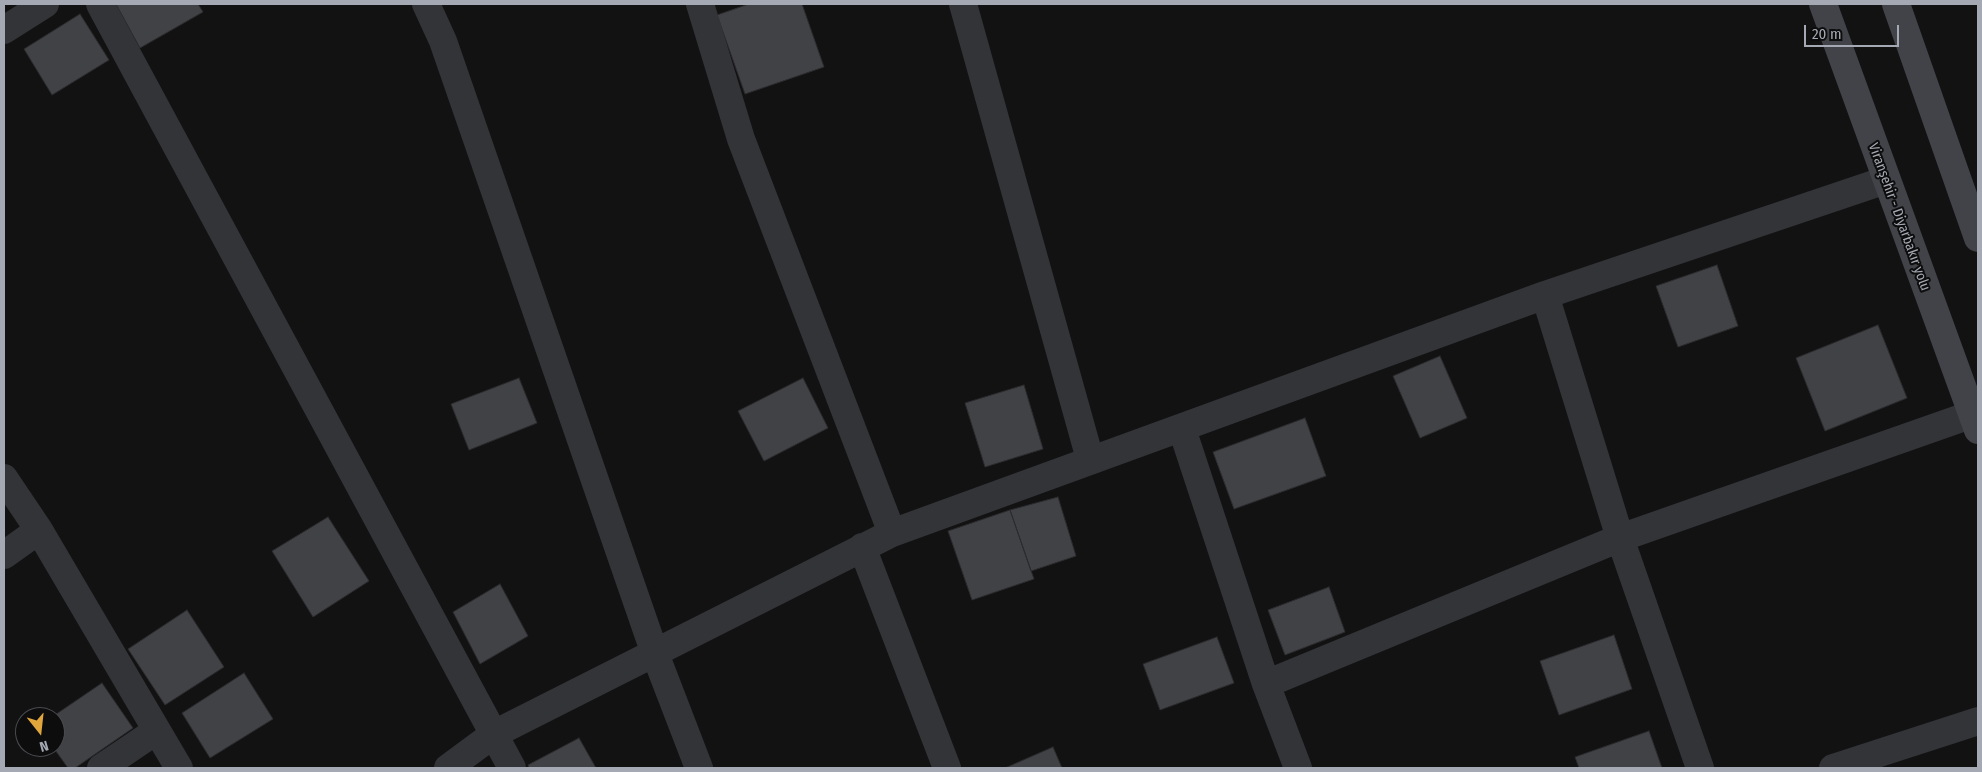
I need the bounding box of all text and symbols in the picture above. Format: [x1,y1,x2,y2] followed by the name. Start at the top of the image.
[1807,15,1902,47] scale bar
[1812,25,1842,43] text: 20 m
[1864,141,1934,293] street label: Viranşehir - Diyarbakır yolu
[15,707,65,757] north arrow
[38,737,50,755] text: N

